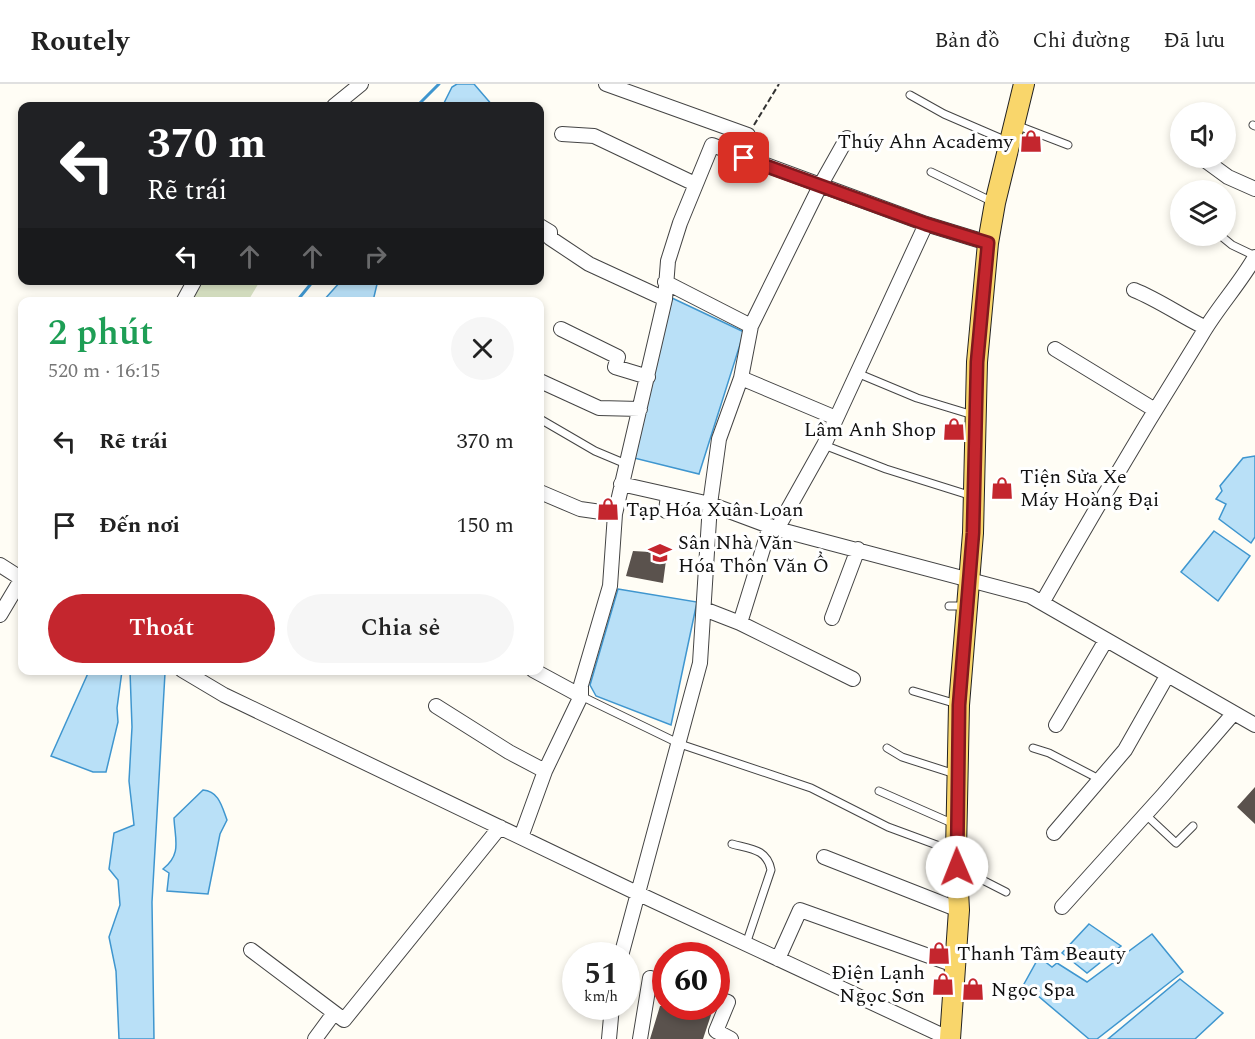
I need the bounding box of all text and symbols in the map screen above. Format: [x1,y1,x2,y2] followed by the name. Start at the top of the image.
[30,20,129,63] text: Routely
[935,25,1000,57] text: Bản đồ
[1033,25,1130,57] text: Chỉ đường
[1163,25,1225,57] text: Đã lưu
[1170,102,1236,246] map controls
[1170,102,1236,168] button: sound
[147,113,266,176] text: 370 m
[48,126,126,204] icon: left
[838,127,1014,157] place label: Thúy Ahn Academy
[1018,128,1044,154] shop icon: Thúy Ahn Academy
[718,132,769,183] pin
[727,141,760,174] icon: arrive
[147,170,227,212] text: Rẽ trái
[1170,180,1236,246] button: layers
[170,240,203,273] icon: left
[233,240,266,273] icon: ahead
[296,240,329,273] icon: ahead
[359,240,392,273] icon: right
[48,306,153,361] text: 2 phút
[451,317,514,380] button: close
[48,356,160,386] text: 520 m · 16:15
[804,415,936,445] place label: Lâm Anh Shop
[941,416,967,442] shop icon: Lâm Anh Shop
[48,425,81,458] icon: left
[99,425,168,458] text: Rẽ trái
[457,425,514,458] text: 370 m
[1020,462,1159,515] place label: Tiện Sửa Xe Máy Hoàng Đại
[989,475,1015,501] shop icon: Tiện Sửa Xe Máy Hoàng Đại
[626,495,804,525] place label: Tạp Hóa Xuân Loan
[595,496,621,522] shop icon: Tạp Hóa Xuân Loan
[48,509,81,542] icon: arrive
[99,509,180,542] text: Đến nơi
[457,509,514,542] text: 150 m
[678,528,829,581] place label: Sân Nhà Văn Hóa Thôn Văn Ổ
[647,540,673,566] school or university icon: Sân Nhà Văn Hóa Thôn Văn Ổ
[48,594,275,663] button: Thoát
[287,594,514,663] button: Chia sẻ
[925,835,989,899] position arrow
[957,939,1127,969] place label: Thanh Tâm Beauty
[926,940,952,966] shop icon: Thanh Tâm Beauty
[652,942,730,1020] speed limit sign: 60
[584,951,618,997] text: 51
[831,958,925,1011] place label: Điện Lạnh Ngọc Sơn
[930,971,956,997] shop icon: Điện Lạnh Ngọc Sơn
[991,975,1075,1005] place label: Ngọc Spa
[960,976,986,1002] shop icon: Ngọc Spa
[584,985,618,1008] text: km/h

